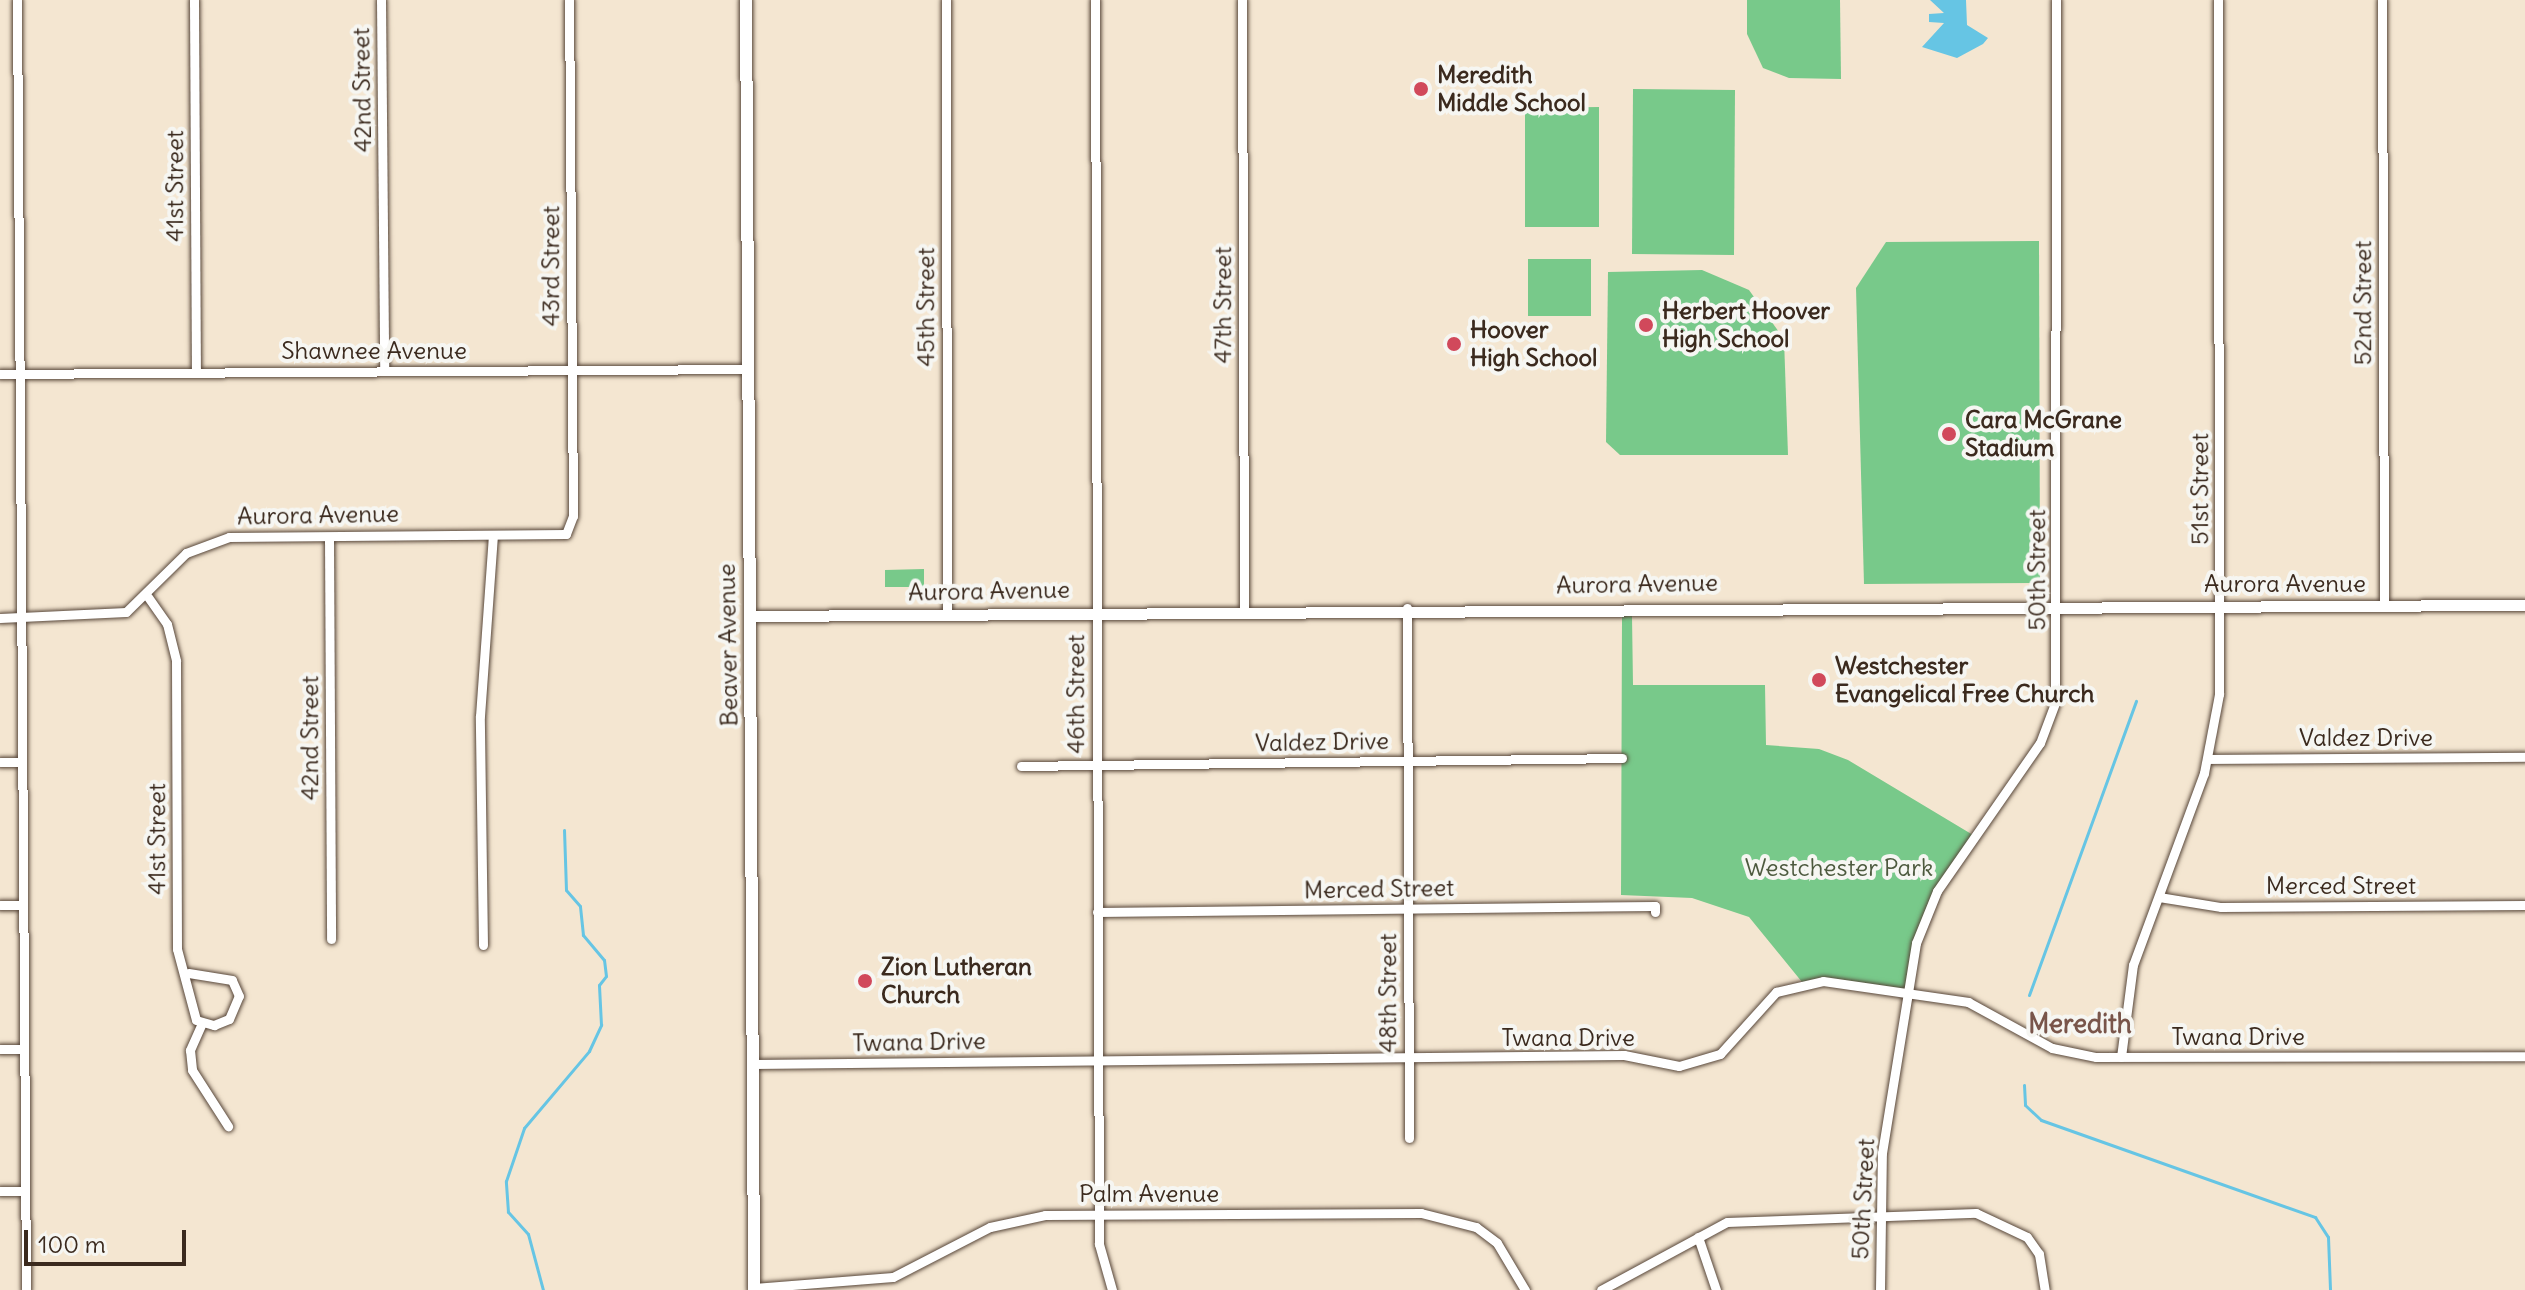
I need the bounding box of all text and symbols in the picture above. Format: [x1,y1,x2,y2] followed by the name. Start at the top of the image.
[347,27,377,153] street label: 42nd Street
[1437,61,1586,117] place label: Meredith Middle School
[1412,80,1430,98] marker: Meredith Middle School
[161,130,189,242] street label: 41st Street
[537,206,565,326] street label: 43rd Street
[2349,241,2377,365] street label: 52nd Street
[1209,246,1237,364] street label: 47th Street
[912,247,940,367] street label: 45th Street
[1662,297,1830,353] place label: Herbert Hoover High School
[1470,316,1597,372] place label: Hoover High School
[1637,316,1655,334] marker: Herbert Hoover High School
[1445,335,1463,353] marker: Hoover High School
[281,337,467,365] street label: Shawnee Avenue
[1965,406,2122,462] place label: Cara McGrane Stadium
[1940,425,1958,443] marker: Cara McGrane Stadium
[2186,433,2214,545] street label: 51st Street
[237,499,399,531] street label: Aurora Avenue
[2023,509,2051,631] street label: 50th Street
[712,563,744,727] street label: Beaver Avenue
[1556,568,1718,600] street label: Aurora Avenue
[2204,570,2366,598] street label: Aurora Avenue
[908,575,1070,607] street label: Aurora Avenue
[1062,634,1090,754] street label: 46th Street
[1835,652,2094,708] place label: Westchester Evangelical Free Church
[1810,671,1828,689] marker: Westchester Evangelical Free Church
[296,676,324,800] street label: 42nd Street
[2299,724,2433,752] street label: Valdez Drive
[1255,726,1389,758] street label: Valdez Drive
[143,783,171,895] street label: 41st Street
[1745,854,1933,882] park label: Westchester Park
[2266,872,2416,900] street label: Merced Street
[1304,873,1454,905] street label: Merced Street
[1374,933,1402,1053] street label: 48th Street
[881,953,1032,1009] place label: Zion Lutheran Church
[856,972,874,990] marker: Zion Lutheran Church
[2028,1008,2132,1040] district label: Meredith
[2171,1023,2305,1051] street label: Twana Drive
[1501,1024,1635,1052] street label: Twana Drive
[852,1026,986,1058] street label: Twana Drive
[1845,1138,1881,1260] street label: 50th Street
[1079,1180,1219,1208] street label: Palm Avenue
[28,1214,190,1264] scale bar
[38,1229,106,1259] text: 100 m

